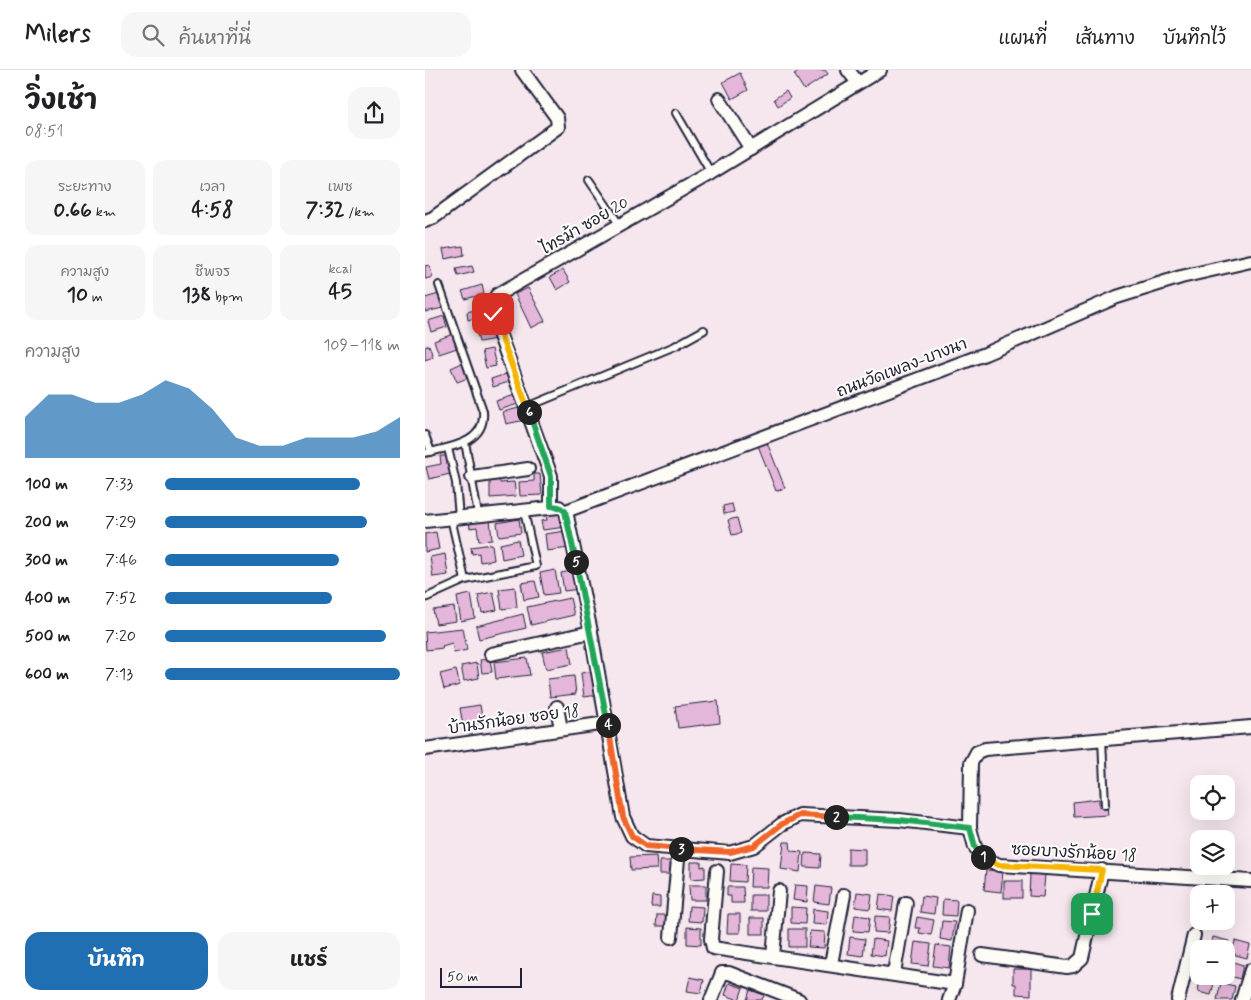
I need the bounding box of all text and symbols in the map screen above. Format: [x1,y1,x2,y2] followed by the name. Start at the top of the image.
[121,12,471,57] search box
[25,19,91,50] text: Milers
[139,21,167,49] icon: search
[179,26,251,51] text: ค้นหาที่นี่
[999,27,1047,51] text: แผนที่
[1075,27,1135,51] text: เส้นทาง
[1163,27,1226,51] text: บันทึกไว้
[25,83,97,120] text: วิ่งเช้า
[348,87,400,139] button: share
[25,121,63,142] text: 08:51
[58,178,112,196] text: ระยะทาง
[200,178,225,196] text: เวลา
[328,178,353,196] text: เพซ
[535,191,633,260] street label: ไทรม้า ซอย 20
[53,196,92,224] text: 0.66
[192,196,233,224] text: 4:58
[306,196,344,224] text: 7:32
[92,203,116,221] text: km
[344,203,375,221] text: /km
[328,260,352,278] text: kcal
[61,263,109,281] text: ความสูง
[195,263,230,281] text: ชีพจร
[328,278,352,306] text: 45
[67,281,88,309] text: 10
[182,281,211,309] text: 138
[88,288,103,306] text: m
[211,288,243,306] text: bpm
[472,293,514,335] pin
[479,300,507,328] icon: check
[833,332,970,403] street label: ถนนวัดเพลง-บางนา
[323,335,400,356] text: 109–118 m
[25,342,80,363] text: ความสูง
[517,400,541,424] pin: 6
[526,403,533,421] text: 6
[25,474,68,495] text: 100 m
[105,474,133,495] text: 7:33
[25,512,69,533] text: 200 m
[105,512,136,533] text: 7:29
[25,550,68,571] text: 300 m
[105,550,137,571] text: 7:46
[563,550,589,574] pin: 5
[572,553,581,571] text: 5
[25,588,70,609] text: 400 m
[105,588,137,609] text: 7:52
[25,626,70,647] text: 500 m
[105,626,136,647] text: 7:20
[25,664,69,685] text: 600 m
[105,664,133,685] text: 7:13
[447,699,581,740] street label: บ้านรักน้อย ซอย 18
[595,712,621,738] pin: 4
[604,716,613,734] text: 4
[1190,775,1235,985] map controls
[1190,775,1235,820] button: locate
[823,804,849,830] pin: 2
[833,808,840,826] text: 2
[1190,830,1235,875] button: layers
[669,836,693,862] pin: 3
[1011,838,1137,867] street label: ซอยบางรักน้อย 18
[678,840,685,858] text: 3
[971,844,995,870] pin: 1
[980,848,987,866] text: 1
[1190,885,1235,930] button: +
[1071,893,1113,935] pin
[1078,900,1106,928] icon: arrive
[25,932,208,990] button: บันทึก
[218,932,400,990] button: แชร์
[1190,940,1235,985] button: −
[440,965,523,988] scale bar
[447,968,478,986] text: 50 m

